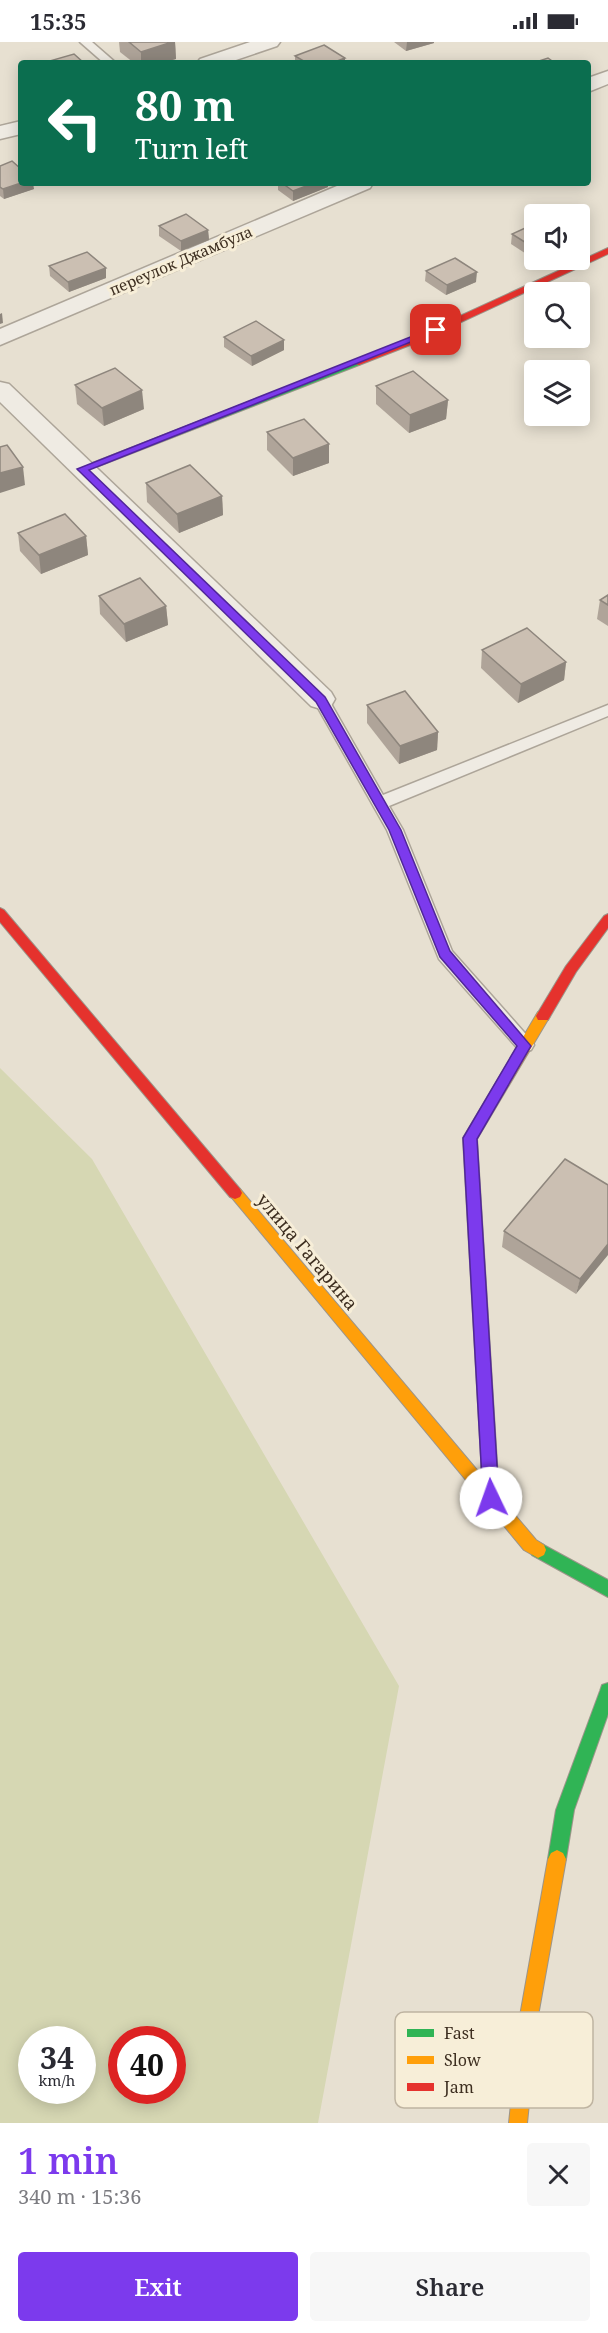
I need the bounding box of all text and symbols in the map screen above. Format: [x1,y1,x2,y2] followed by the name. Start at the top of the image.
[30,6,86,36] text: 15:35
[135,76,235,133] text: 80 m
[36,84,114,162] icon: left
[135,130,248,167] text: Turn left
[524,204,590,426] map controls
[524,204,590,270] button: sound
[106,221,255,299] street label: переулок Джамбула
[524,282,590,348] button: search
[410,304,461,355] pin
[419,313,452,346] icon: arrive
[524,360,590,426] button: layers
[252,1188,364,1315] street label: улица Гагарина
[459,1466,523,1530] position arrow
[395,2012,593,2108] legend
[444,2022,475,2044] text: Fast
[108,2026,186,2104] speed limit sign: 40
[40,2037,74,2078] text: 34
[444,2049,481,2071] text: Slow
[39,2070,75,2090] text: km/h
[443,2076,474,2098] text: Jam
[18,2136,119,2185] text: 1 min
[527,2143,590,2206] button: close
[18,2183,141,2210] text: 340 m · 15:36
[18,2252,298,2321] button: Exit
[310,2252,590,2321] button: Share

